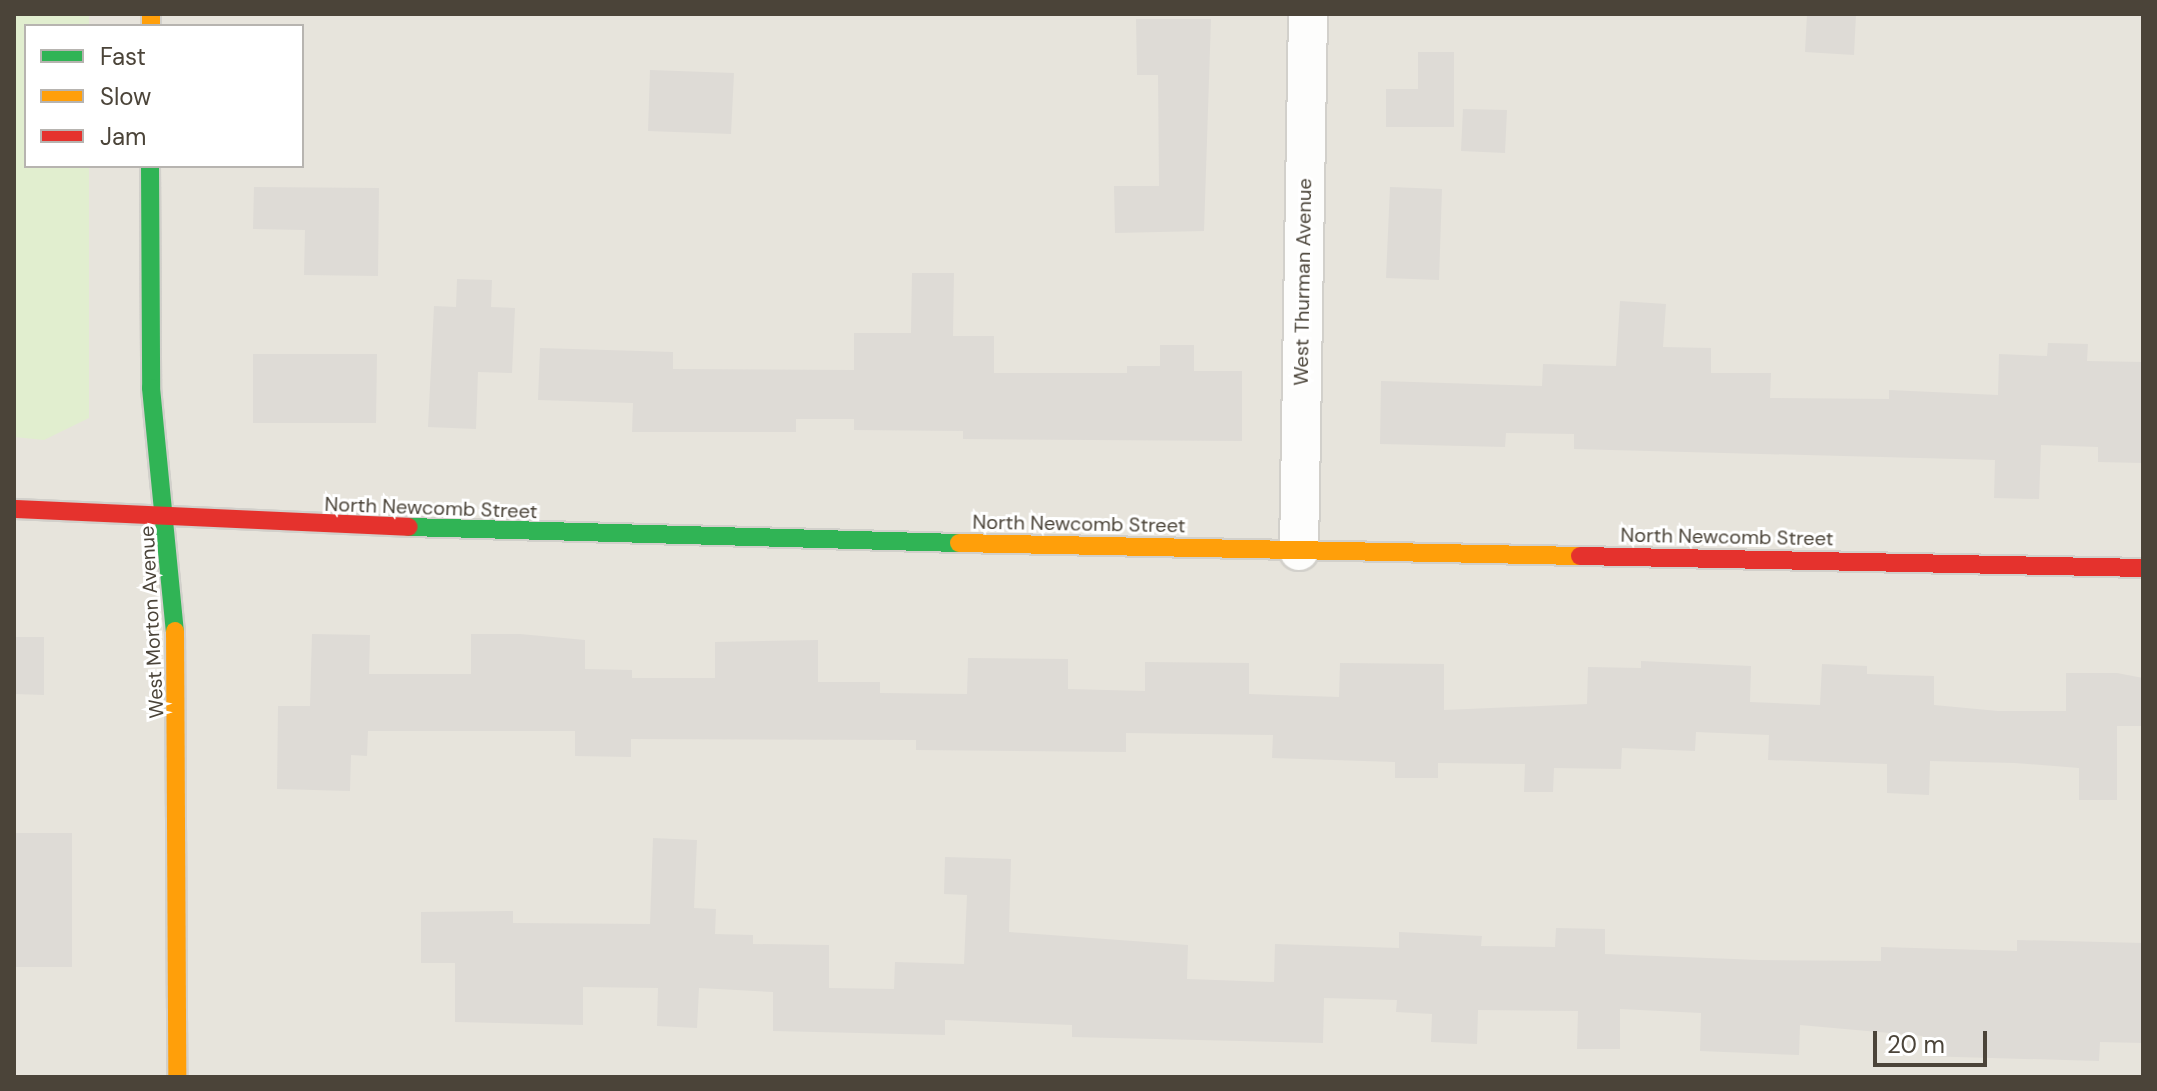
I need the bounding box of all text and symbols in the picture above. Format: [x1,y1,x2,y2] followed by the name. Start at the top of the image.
[24,24,304,168] legend
[100,41,146,72] text: Fast
[100,81,151,112] text: Slow
[100,121,146,152] text: Jam
[1289,178,1317,386] street label: West Thurman Avenue
[324,492,538,524] street label: North Newcomb Street
[972,510,1186,538] street label: North Newcomb Street
[1620,523,1834,551] street label: North Newcomb Street
[135,525,169,719] street label: West Morton Avenue
[1877,1015,1991,1065] scale bar
[1887,1029,1945,1060] text: 20 m

